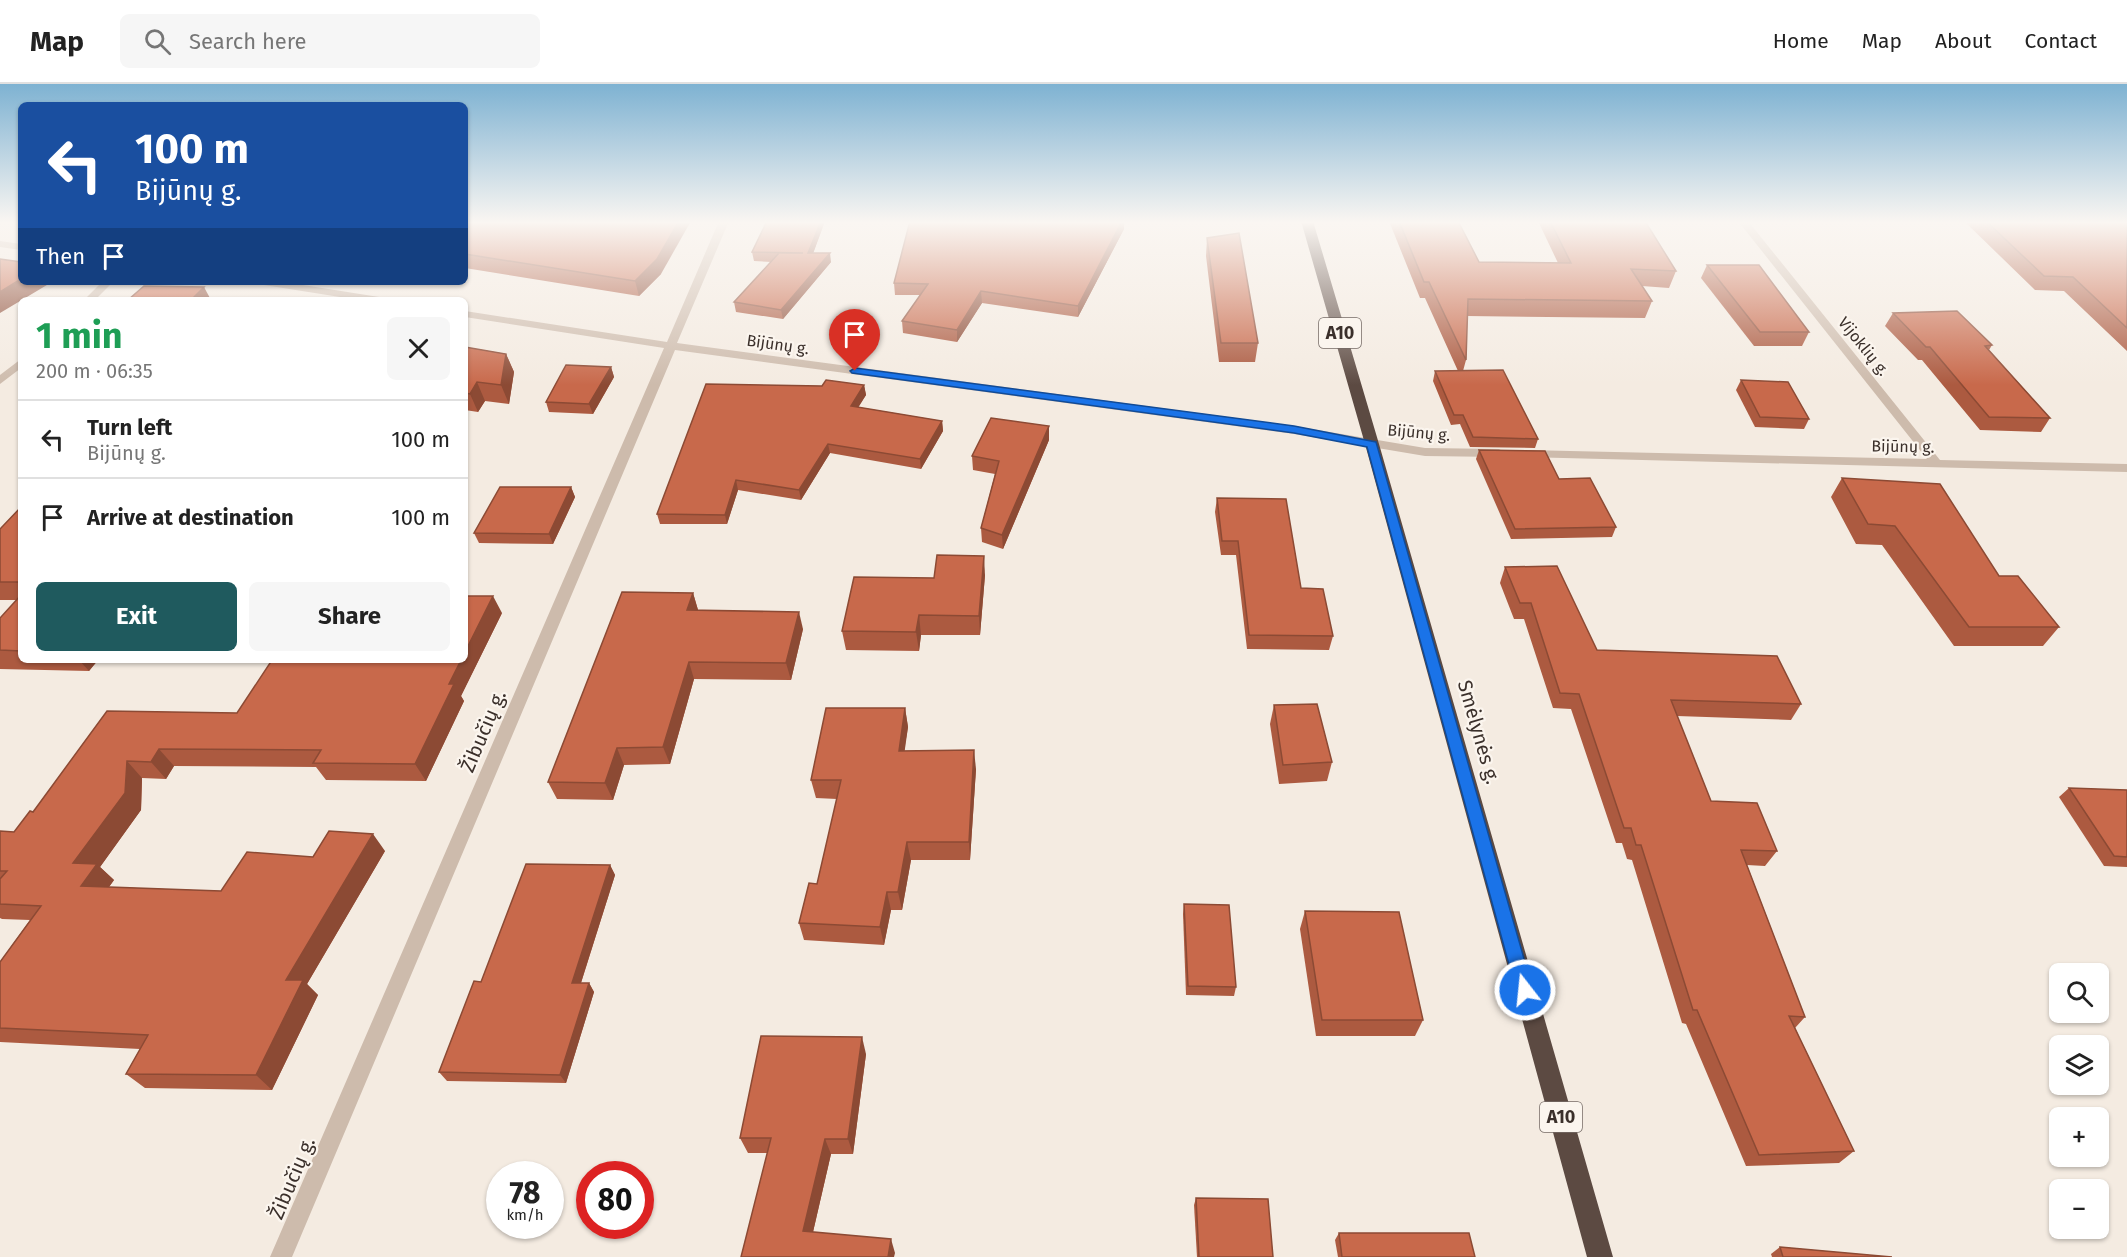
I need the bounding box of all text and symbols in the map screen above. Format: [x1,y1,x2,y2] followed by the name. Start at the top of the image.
[120,14,540,68] search box
[30,25,84,58] text: Map
[141,25,174,58] icon: search
[189,28,307,55] text: Search here
[1773,28,1829,54] text: Home
[1862,28,1902,54] text: Map
[1935,28,1992,54] text: About
[2025,28,2097,54] text: Contact
[135,124,249,174] text: 100 m
[36,126,114,204] icon: left
[135,175,242,207] text: Bijūnų g.
[97,240,130,273] icon: arrive
[36,243,85,270] text: Then
[829,309,880,371] pin
[1834,313,1893,380] street label: Vijoklių g.
[36,314,123,358] text: 1 min
[387,317,450,380] button: close
[838,318,871,351] icon: arrive
[1319,318,1361,348] road number: A10
[745,331,811,358] street label: Bijūnų g.
[36,359,153,383] text: 200 m · 06:35
[87,414,172,441] text: Turn left
[1387,420,1451,445] street label: Bijūnų g.
[36,423,69,456] icon: left
[391,426,450,453] text: 100 m
[1871,436,1935,457] street label: Bijūnų g.
[87,441,166,465] text: Bijūnų g.
[36,501,69,534] icon: arrive
[87,504,294,531] text: Arrive at destination
[391,504,450,531] text: 100 m
[36,582,237,651] button: Exit
[249,582,450,651] button: Share
[1453,677,1505,787] street label: Smėlynės g.
[455,686,511,776] street label: Žibučių g.
[1493,958,1557,1022] position arrow
[2049,963,2109,1239] map controls
[2049,963,2109,1023] button: search
[2049,1035,2109,1095] button: layers
[1540,1102,1582,1132] road number: A10
[2049,1107,2109,1167] button: +
[264,1133,320,1223] street label: Žibučių g.
[576,1161,654,1239] speed limit sign: 80
[510,1175,540,1211] text: 78
[2049,1179,2109,1239] button: −
[506,1206,544,1224] text: km/h

